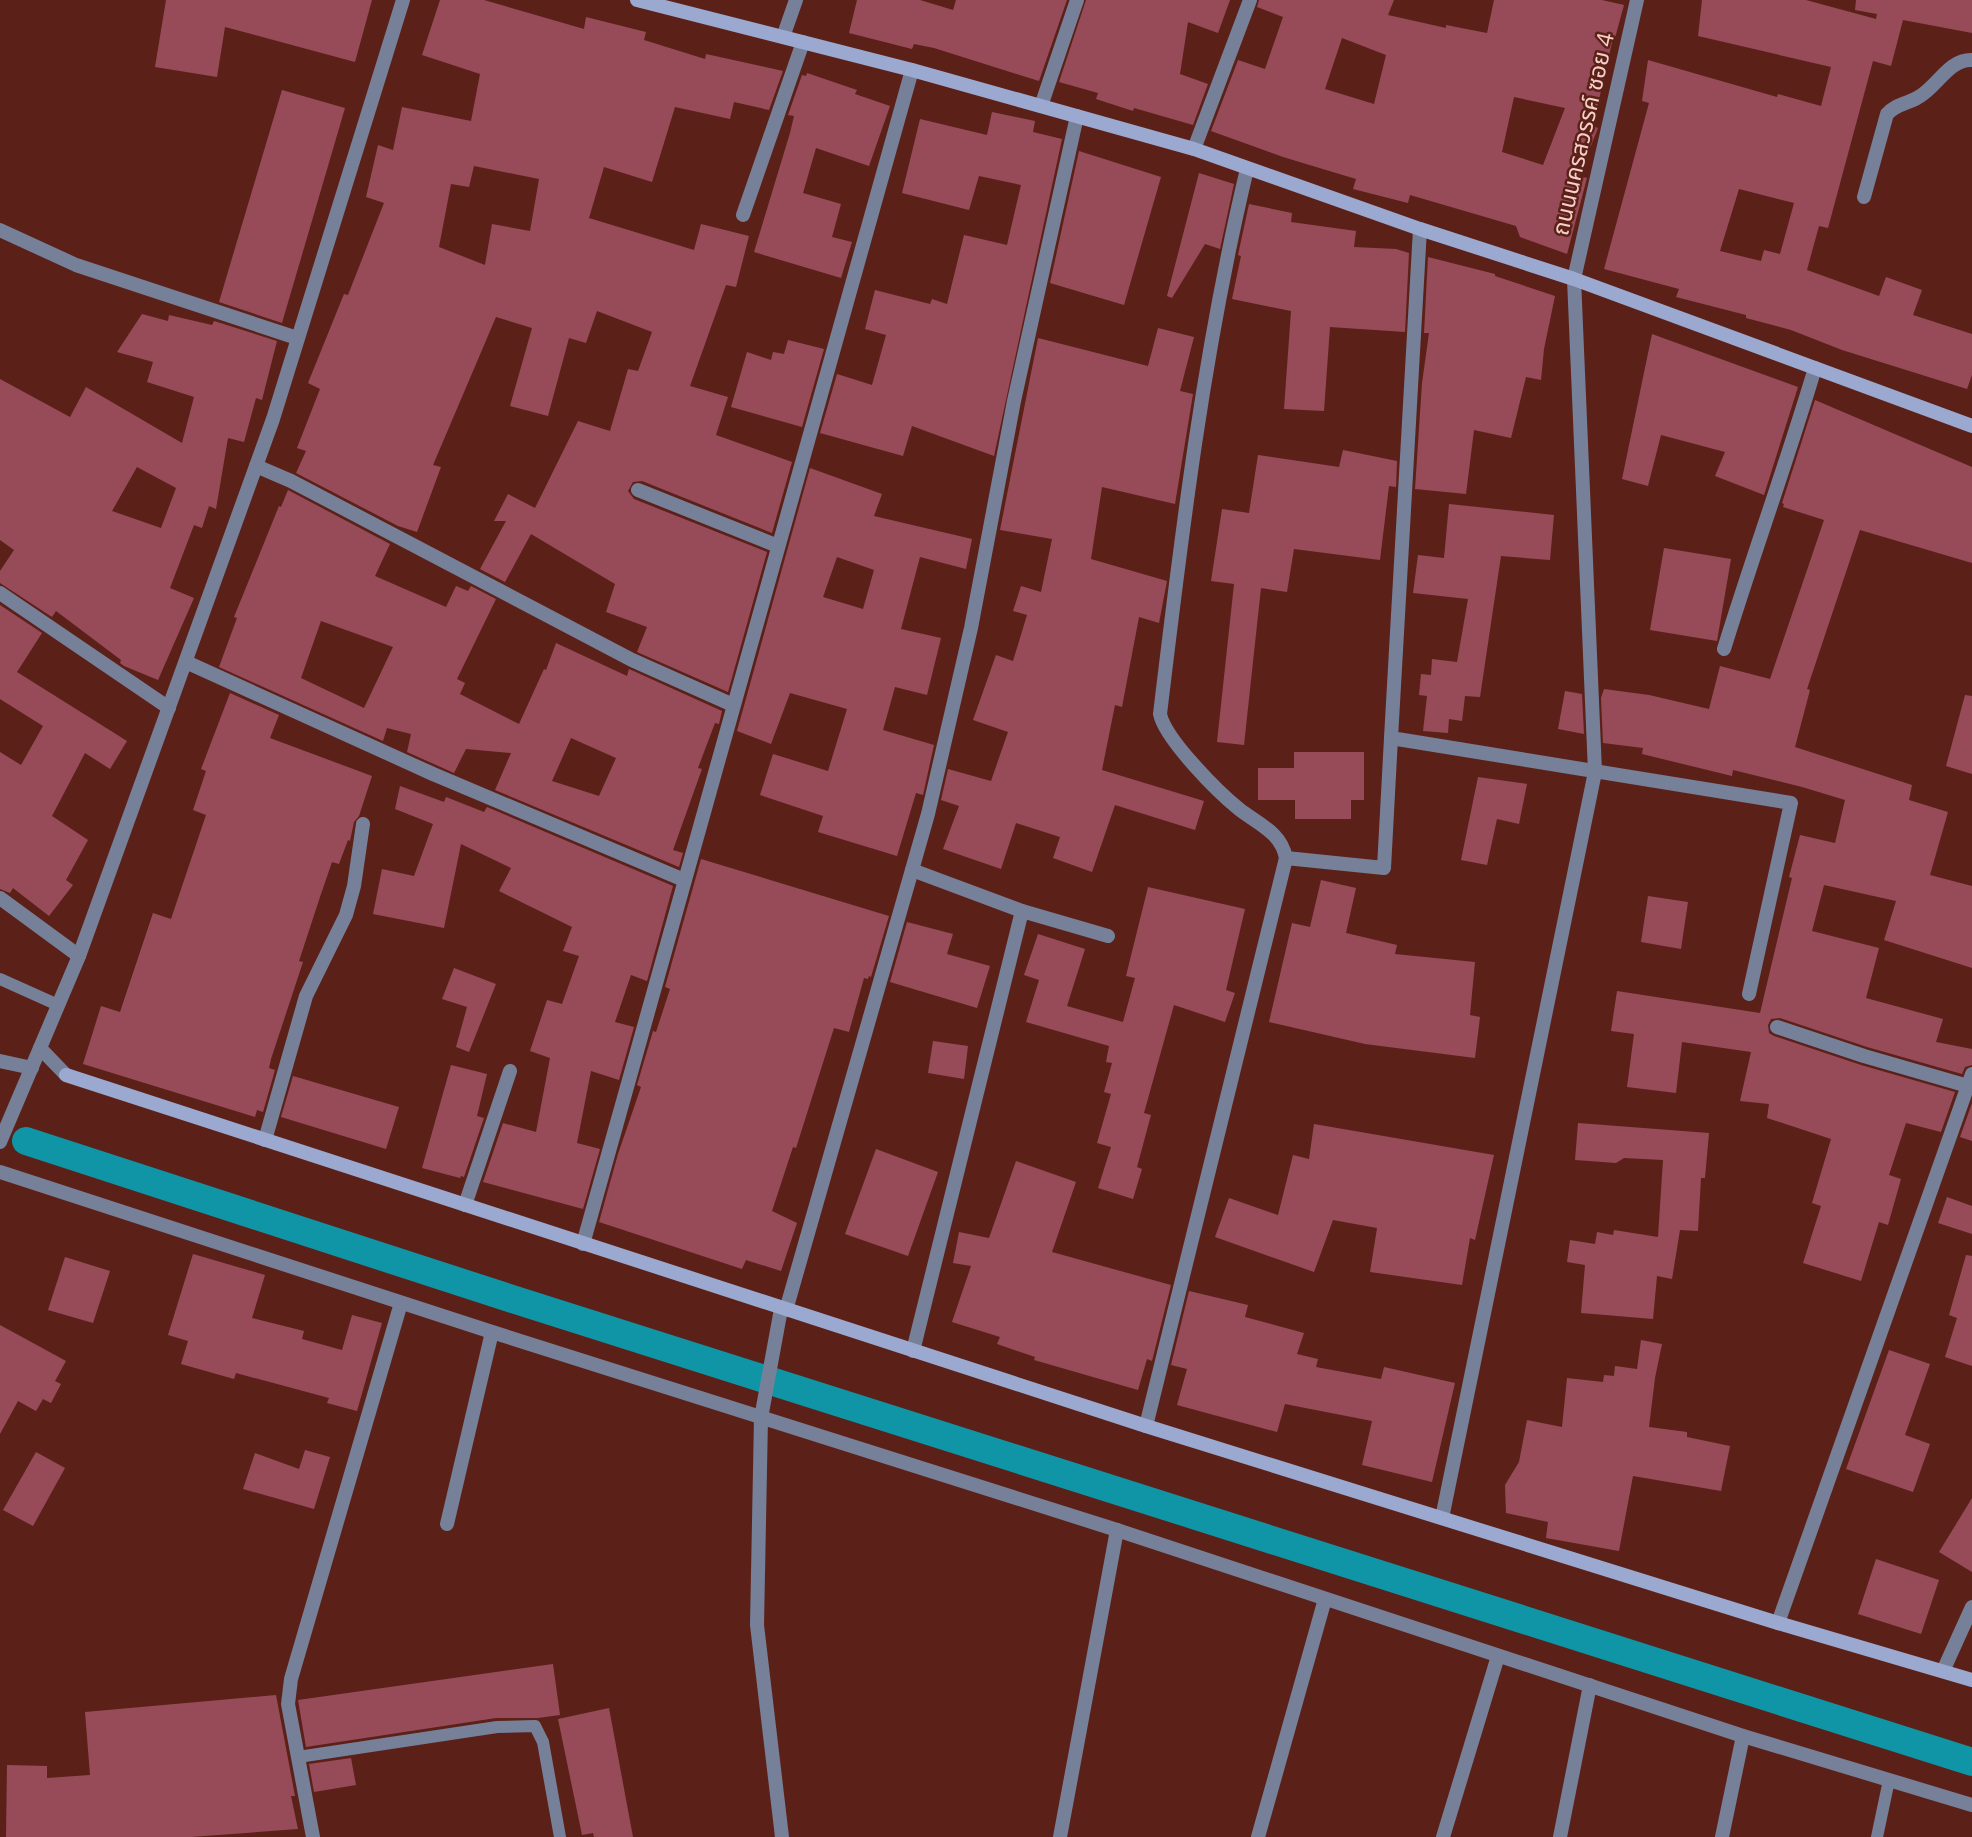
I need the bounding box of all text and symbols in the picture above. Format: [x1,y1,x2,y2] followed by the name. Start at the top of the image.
[1543,29,1621,238] street label: ถนนนครสวรรค์ ซอย 4

